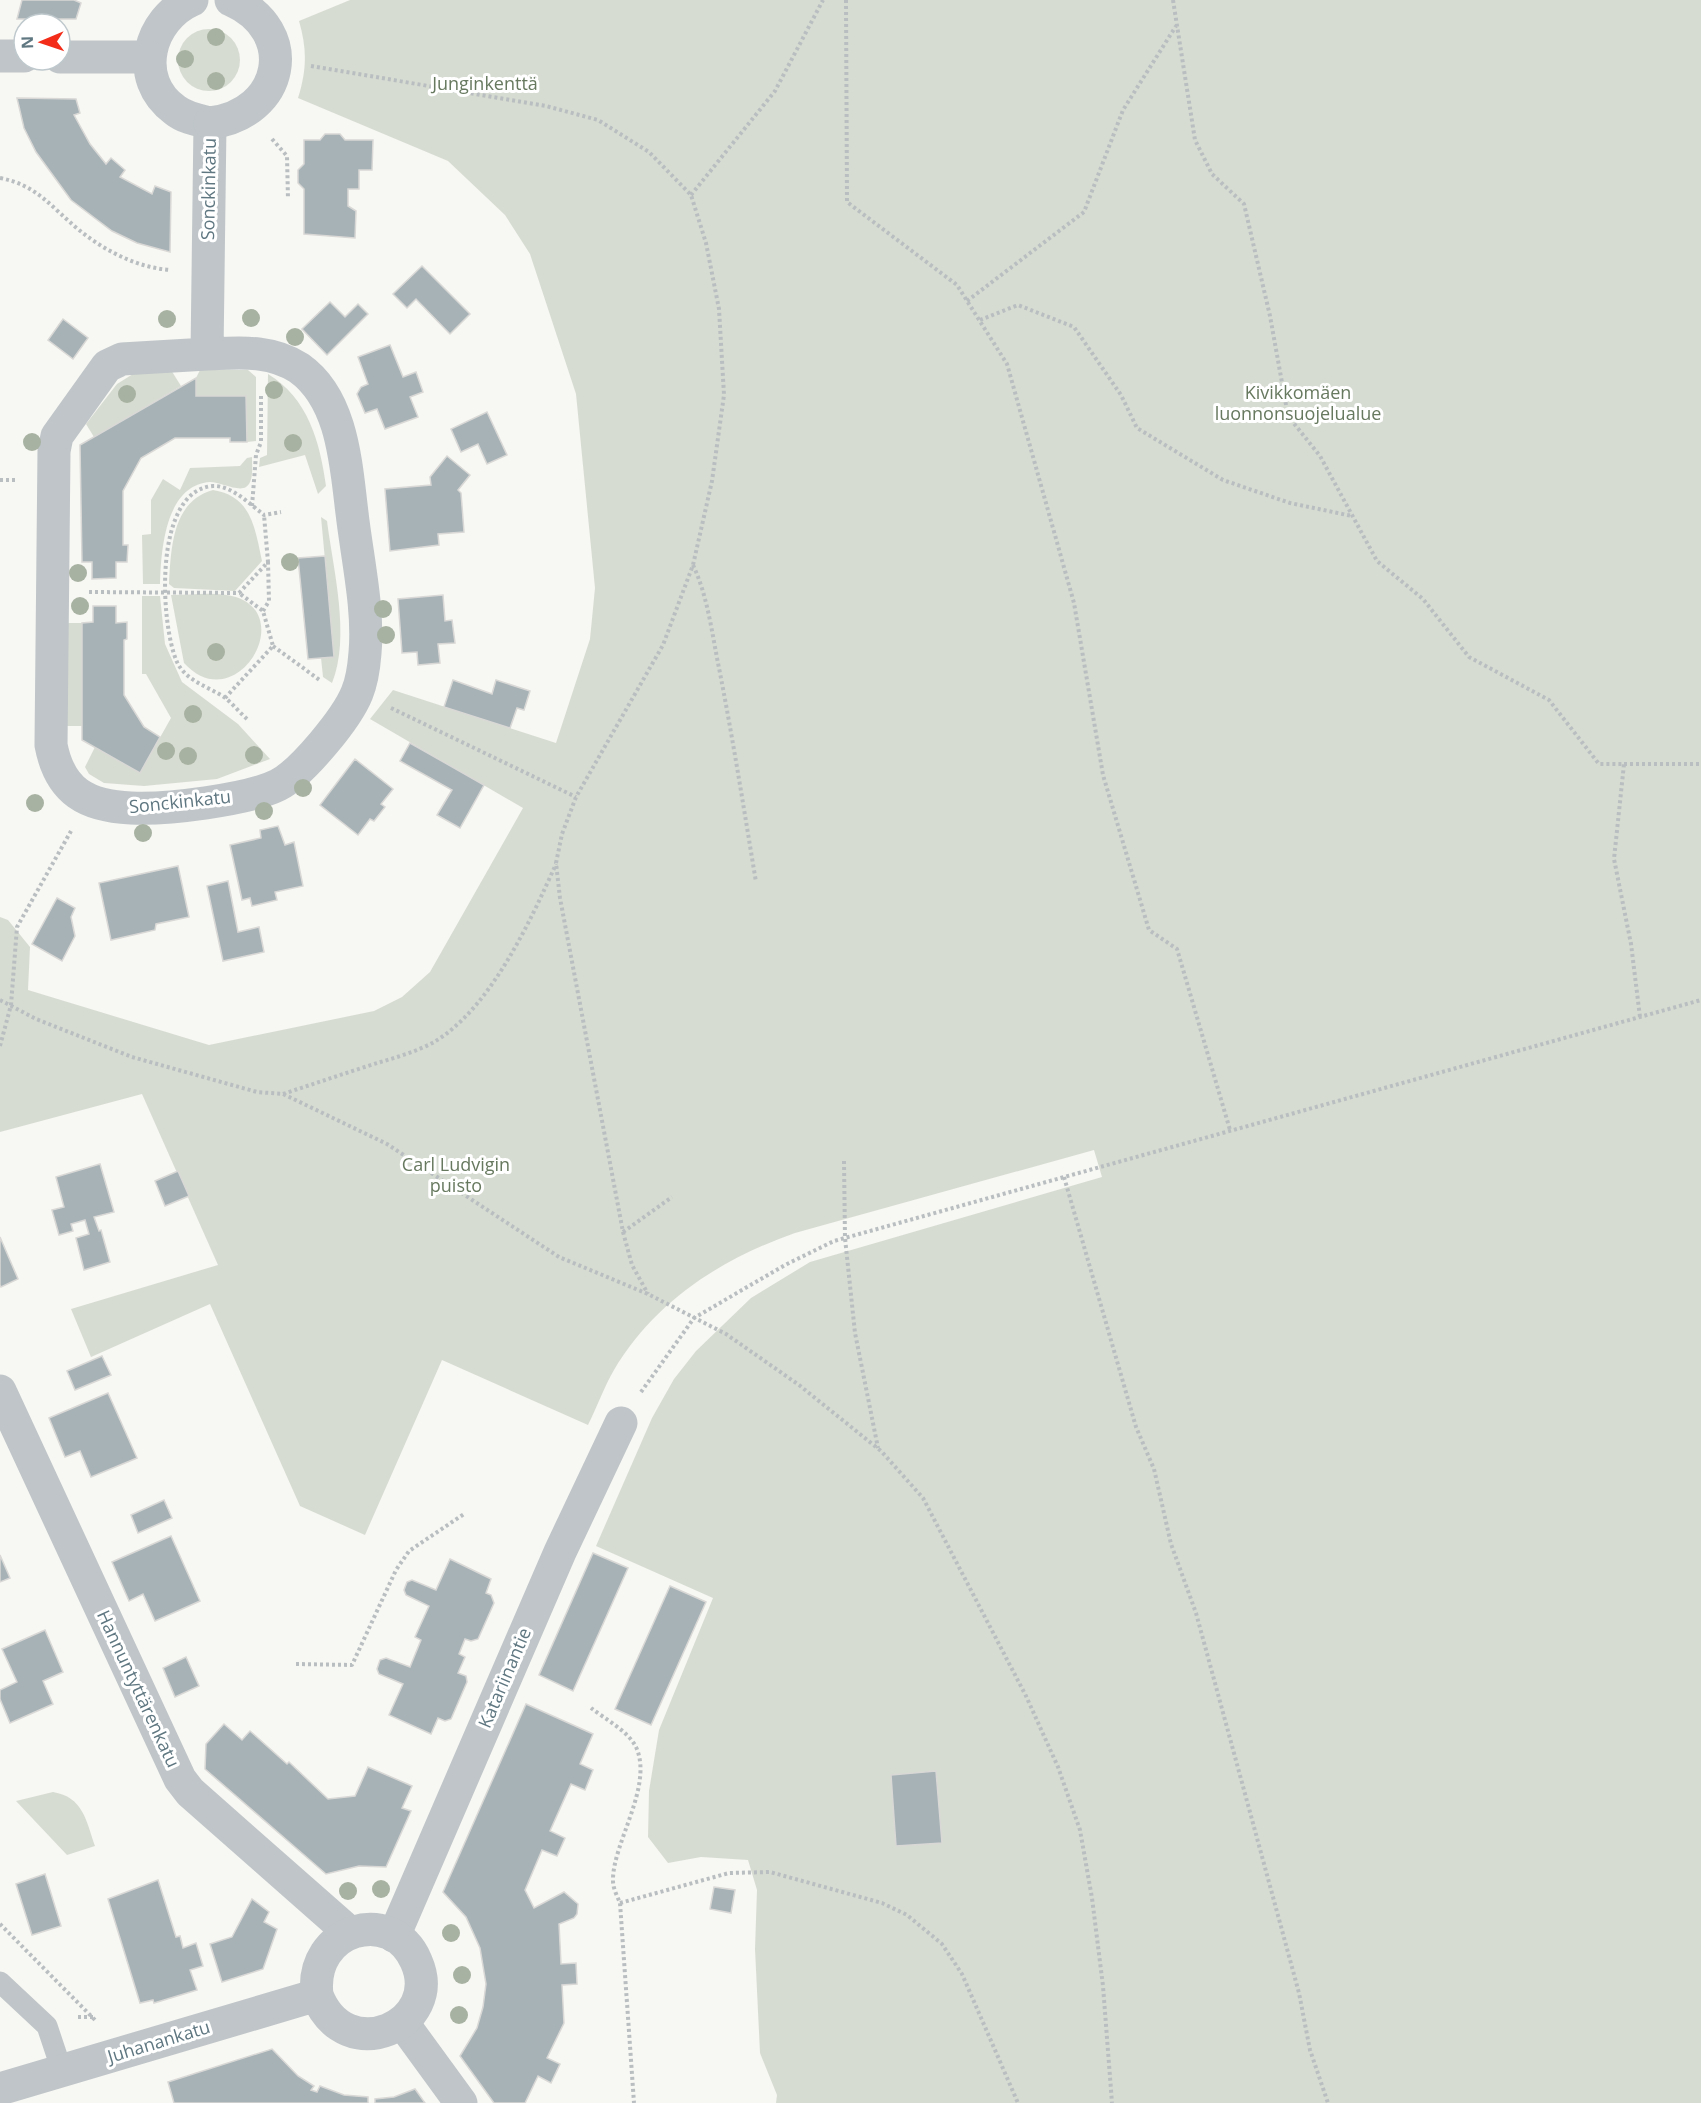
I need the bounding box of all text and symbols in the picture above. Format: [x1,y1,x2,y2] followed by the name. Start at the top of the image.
[12,12,72,72] north arrow
[16,36,38,49] text: N
[430,71,538,95] park label: Junginkenttä
[195,138,221,240] street label: Sonckinkatu
[1215,380,1381,425] park label: Kivikkomäen luonnonsuojelualue
[128,784,232,818] street label: Sonckinkatu
[402,1152,510,1197] park label: Carl Ludvigin puisto
[92,1606,186,1771] street label: Hannuntyttärenkatu
[472,1624,536,1732] street label: Katariinantie
[103,2014,213,2069] street label: Juhanankatu

